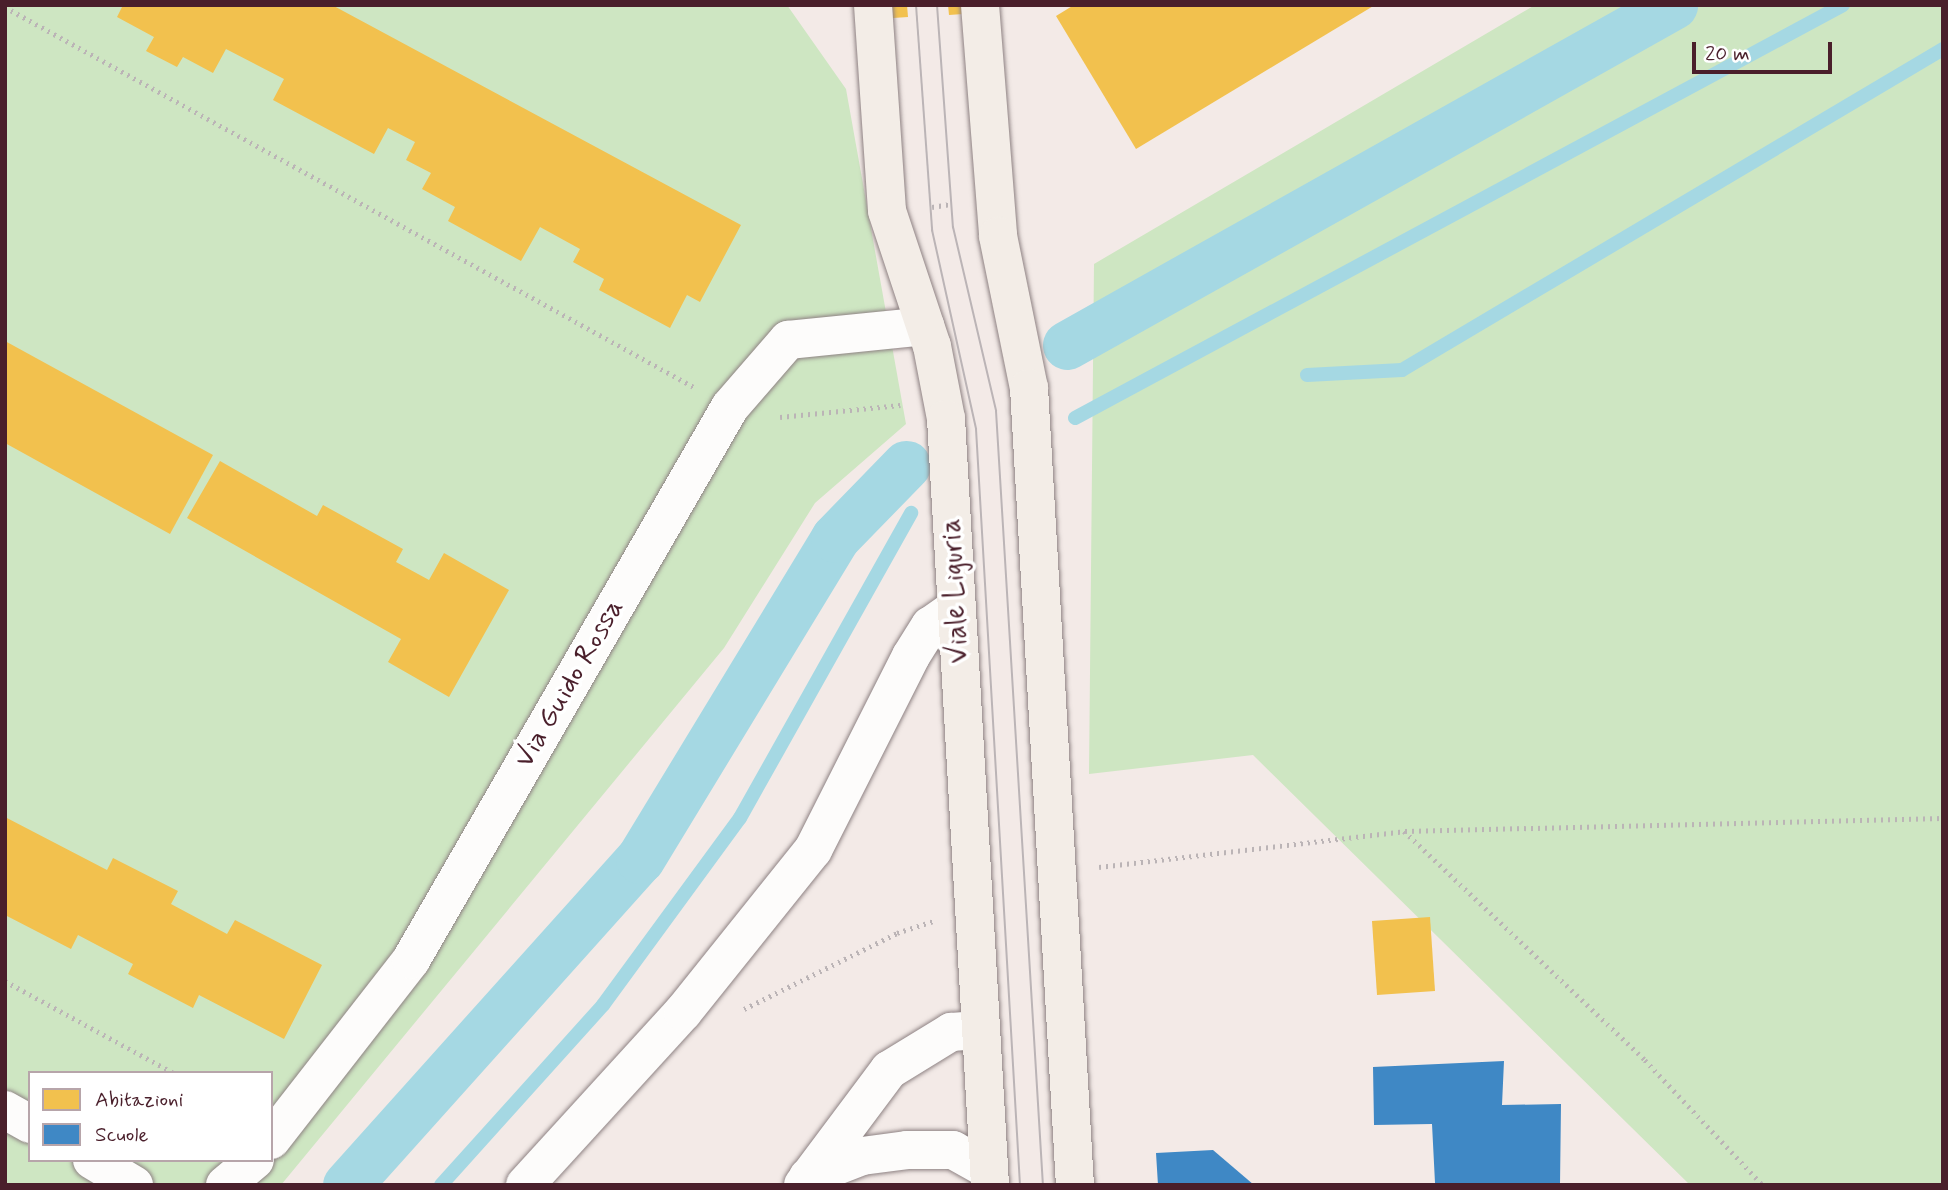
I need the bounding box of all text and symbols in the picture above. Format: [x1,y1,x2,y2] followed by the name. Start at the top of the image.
[1696,28,1836,72] scale bar
[1705,40,1750,68] text: 20 m
[935,516,977,666] street label: Viale Liguria
[510,597,630,771] street label: Via Guido Rossa
[28,1071,273,1162] legend
[95,1086,183,1114] text: Abitazioni
[95,1121,148,1149] text: Scuole

